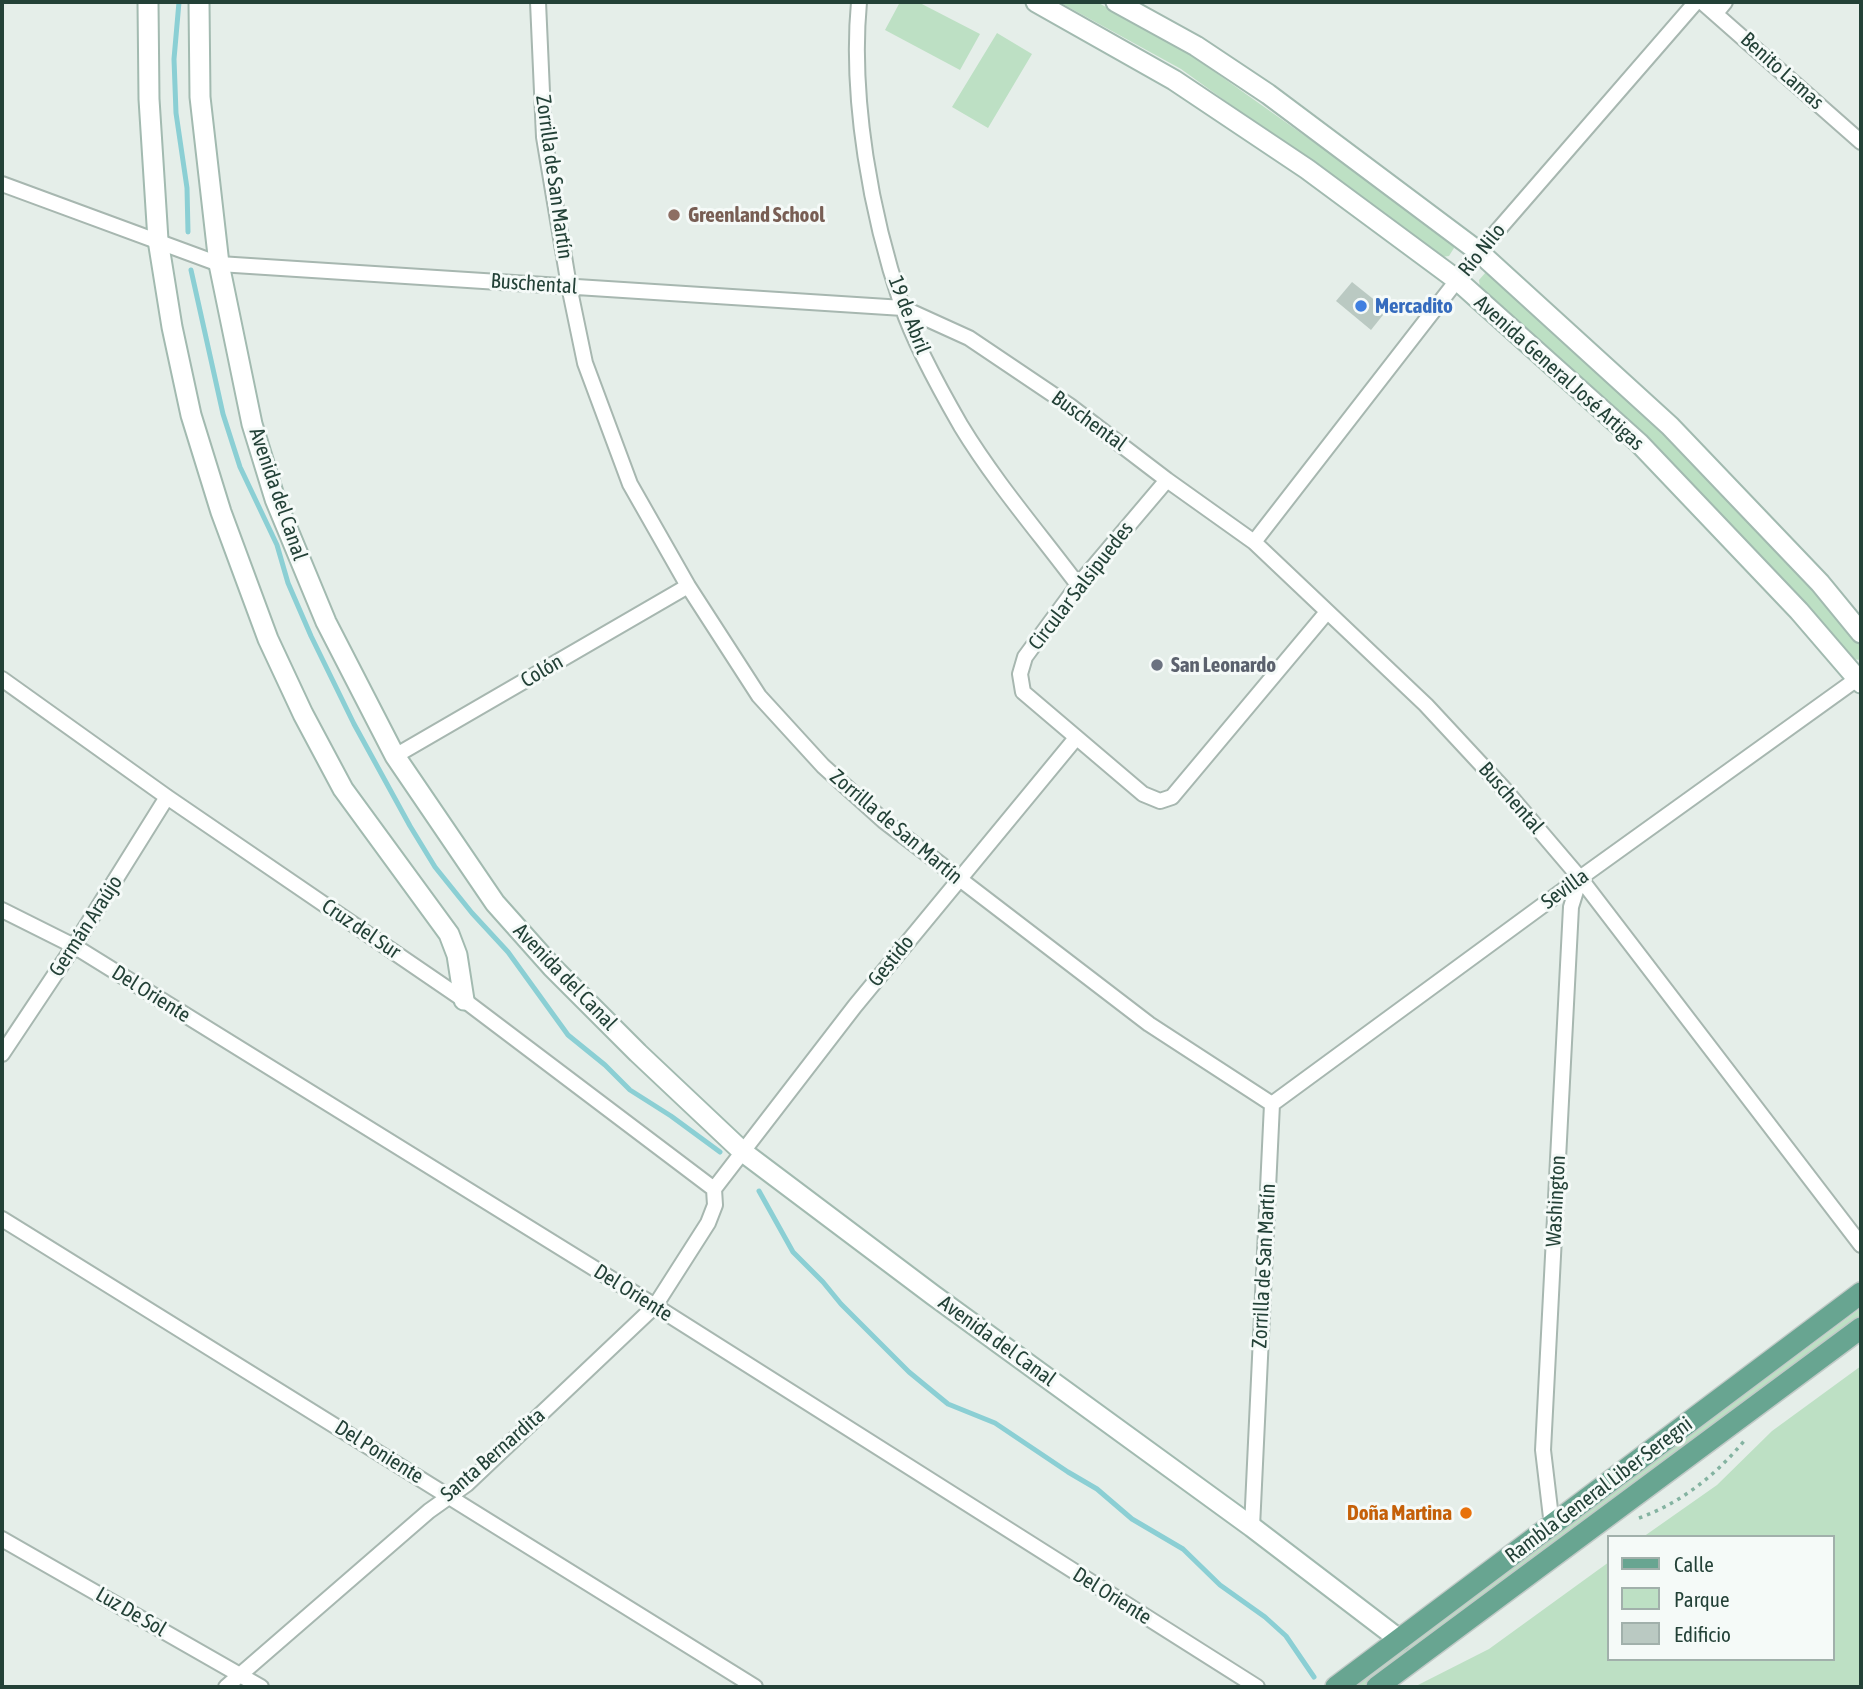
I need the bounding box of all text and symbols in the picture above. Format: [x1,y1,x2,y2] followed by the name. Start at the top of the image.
[1735,27,1829,115] street label: Benito Lamas
[530,93,578,261] street label: Zorrilla de San Martín
[688,202,825,228] place label: Greenland School
[666,207,682,223] marker: Greenland School
[1453,219,1511,281] street label: Río Nilo
[490,268,578,300] street label: Buschental
[883,272,935,358] street label: 19 de Abril
[1469,290,1649,456] street label: Avenida General José Artigas
[1375,293,1453,319] place label: Mercadito
[1353,298,1369,314] marker: Mercadito
[1047,385,1131,457] street label: Buschental
[244,424,312,564] street label: Avenida del Canal
[1023,517,1139,655] street label: Circular Salsipuedes
[516,649,568,693] street label: Colón
[1171,652,1276,678] place label: San Leonardo
[1149,657,1165,673] marker: San Leonardo
[1473,757,1549,839] street label: Buschental
[825,764,967,890] street label: Zorrilla de San Martín
[1536,863,1594,915] street label: Sevilla
[44,871,128,981] street label: Germán Araújo
[317,894,405,964] street label: Cruz del Sur
[508,918,622,1036] street label: Avenida del Canal
[863,930,919,992] street label: Gestido
[107,960,195,1028] street label: Del Oriente
[1541,1154,1571,1248] street label: Washington
[1247,1183,1281,1349] street label: Zorrilla de San Martín
[589,1259,677,1327] street label: Del Oriente
[934,1290,1060,1392] street label: Avenida del Canal
[436,1403,550,1507] street label: Santa Bernardita
[1501,1411,1697,1569] street label: Rambla General Liber Seregni
[330,1415,428,1489] street label: Del Poniente
[1347,1500,1452,1526] place label: Doña Martina
[1458,1505,1474,1521] marker: Doña Martina
[1608,1535,1835,1661] legend
[1674,1552,1714,1576] text: Calle
[1068,1562,1156,1630] street label: Del Oriente
[91,1582,171,1642] street label: Luz De Sol
[1674,1587,1729,1611] text: Parque
[1674,1622,1731,1646] text: Edificio

